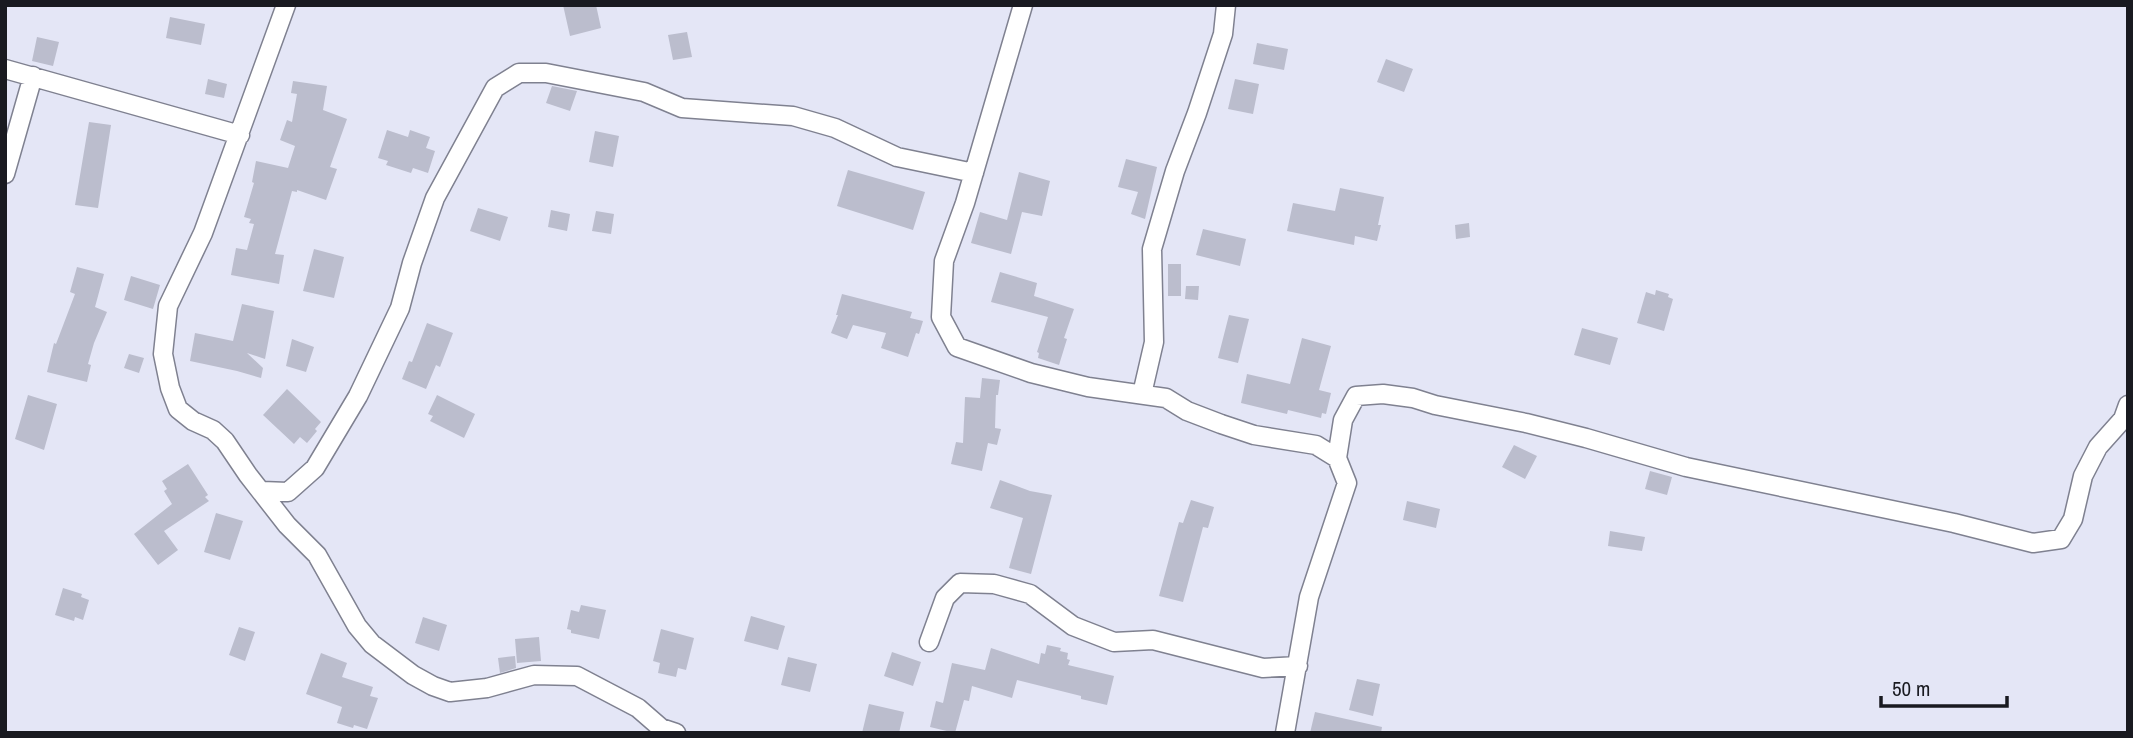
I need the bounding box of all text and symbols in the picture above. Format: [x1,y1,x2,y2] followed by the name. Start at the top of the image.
[1881,664,2007,708] scale bar
[1892,674,1930,703] text: 50 m

